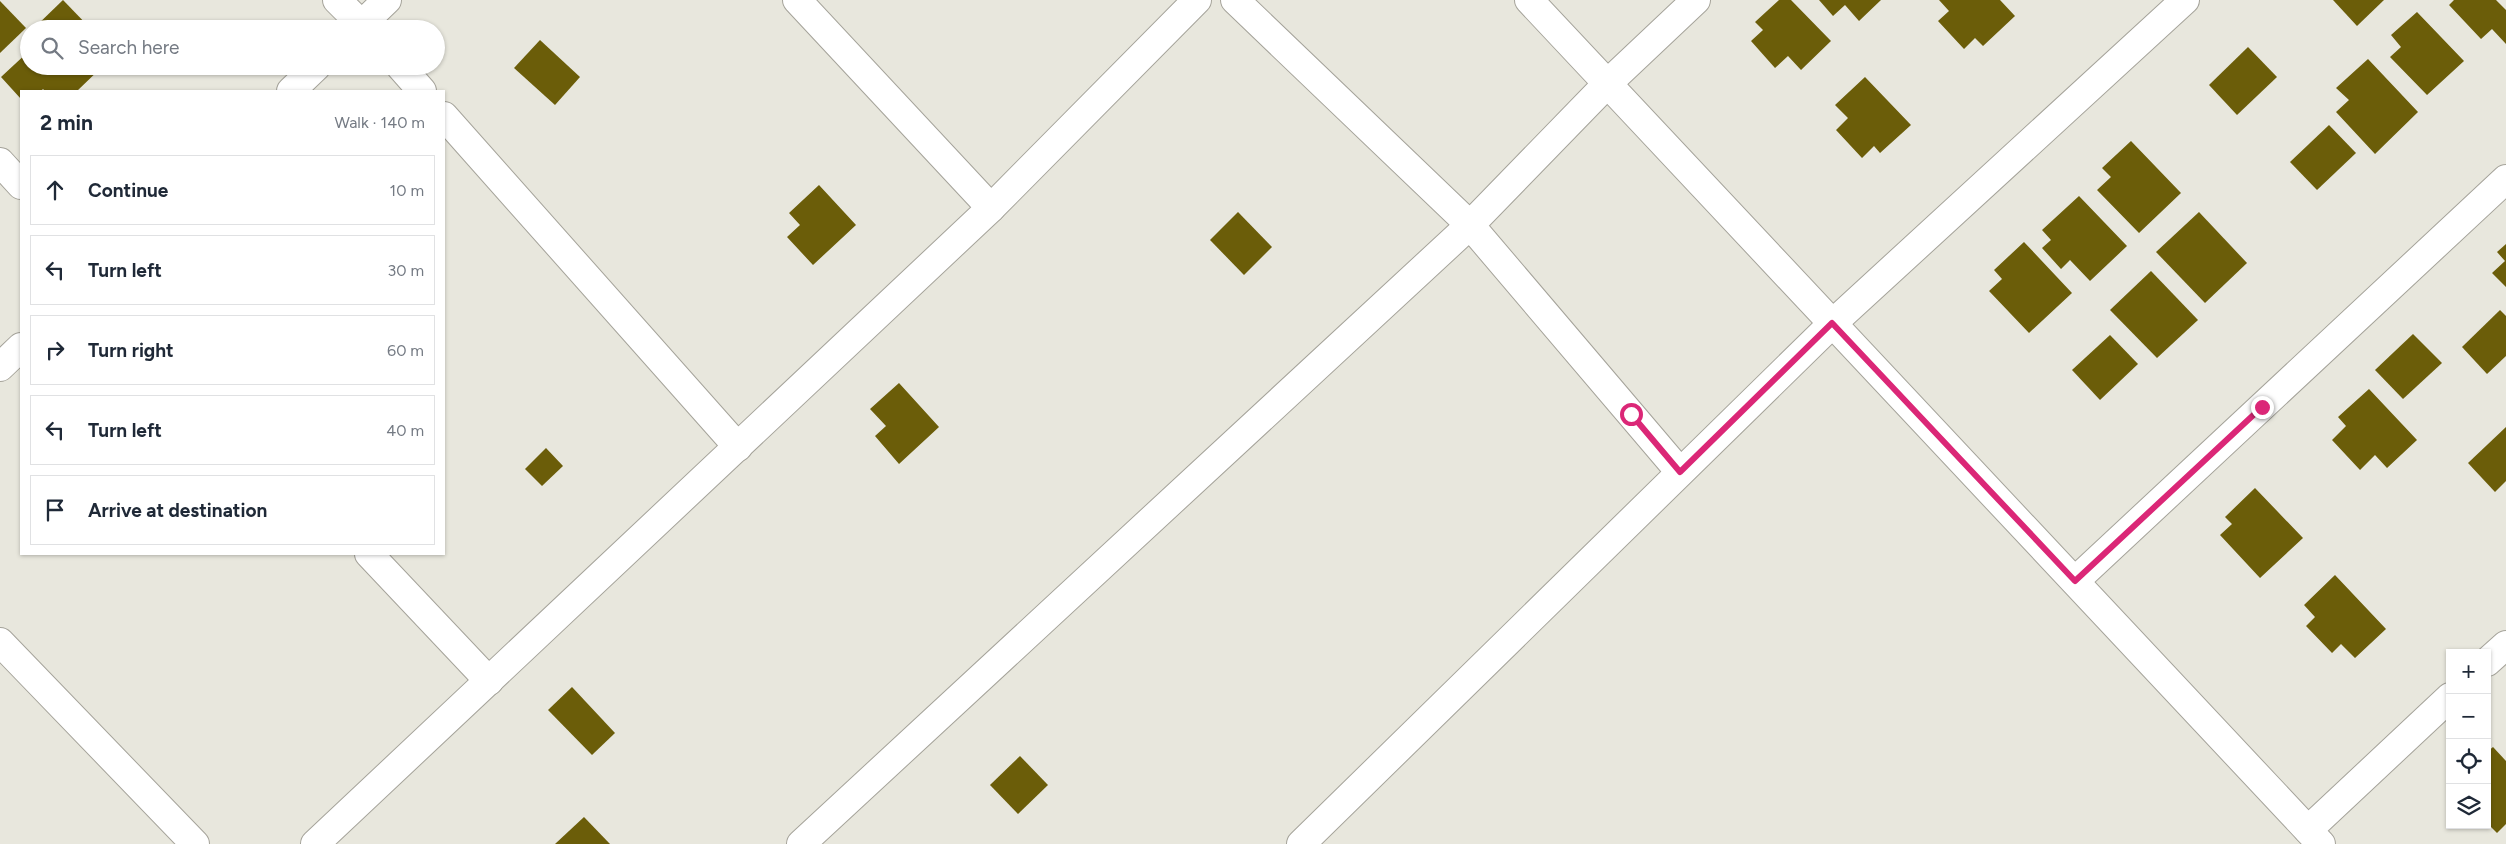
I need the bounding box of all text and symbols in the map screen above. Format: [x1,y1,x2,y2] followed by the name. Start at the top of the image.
[20,20,445,75] search box
[38,34,66,62] icon: search
[78,36,180,59] text: Search here
[40,110,93,135] text: 2 min
[335,113,425,132] text: Walk · 140 m
[41,176,69,204] icon: ahead
[88,179,168,202] text: Continue
[390,181,424,200] text: 10 m
[41,256,69,284] icon: left
[88,259,162,282] text: Turn left
[387,261,424,280] text: 30 m
[41,336,69,364] icon: right
[88,339,174,362] text: Turn right
[387,341,424,360] text: 60 m
[2251,396,2274,419] route end
[1620,403,1643,426] route start
[41,416,69,444] icon: left
[88,419,162,442] text: Turn left
[386,421,424,440] text: 40 m
[41,496,69,524] icon: arrive
[88,499,267,522] text: Arrive at destination
[2446,649,2491,829] map controls
[2446,649,2491,694] button: +
[2446,694,2491,739] button: −
[2446,739,2491,784] button: locate
[2446,784,2491,829] button: layers

